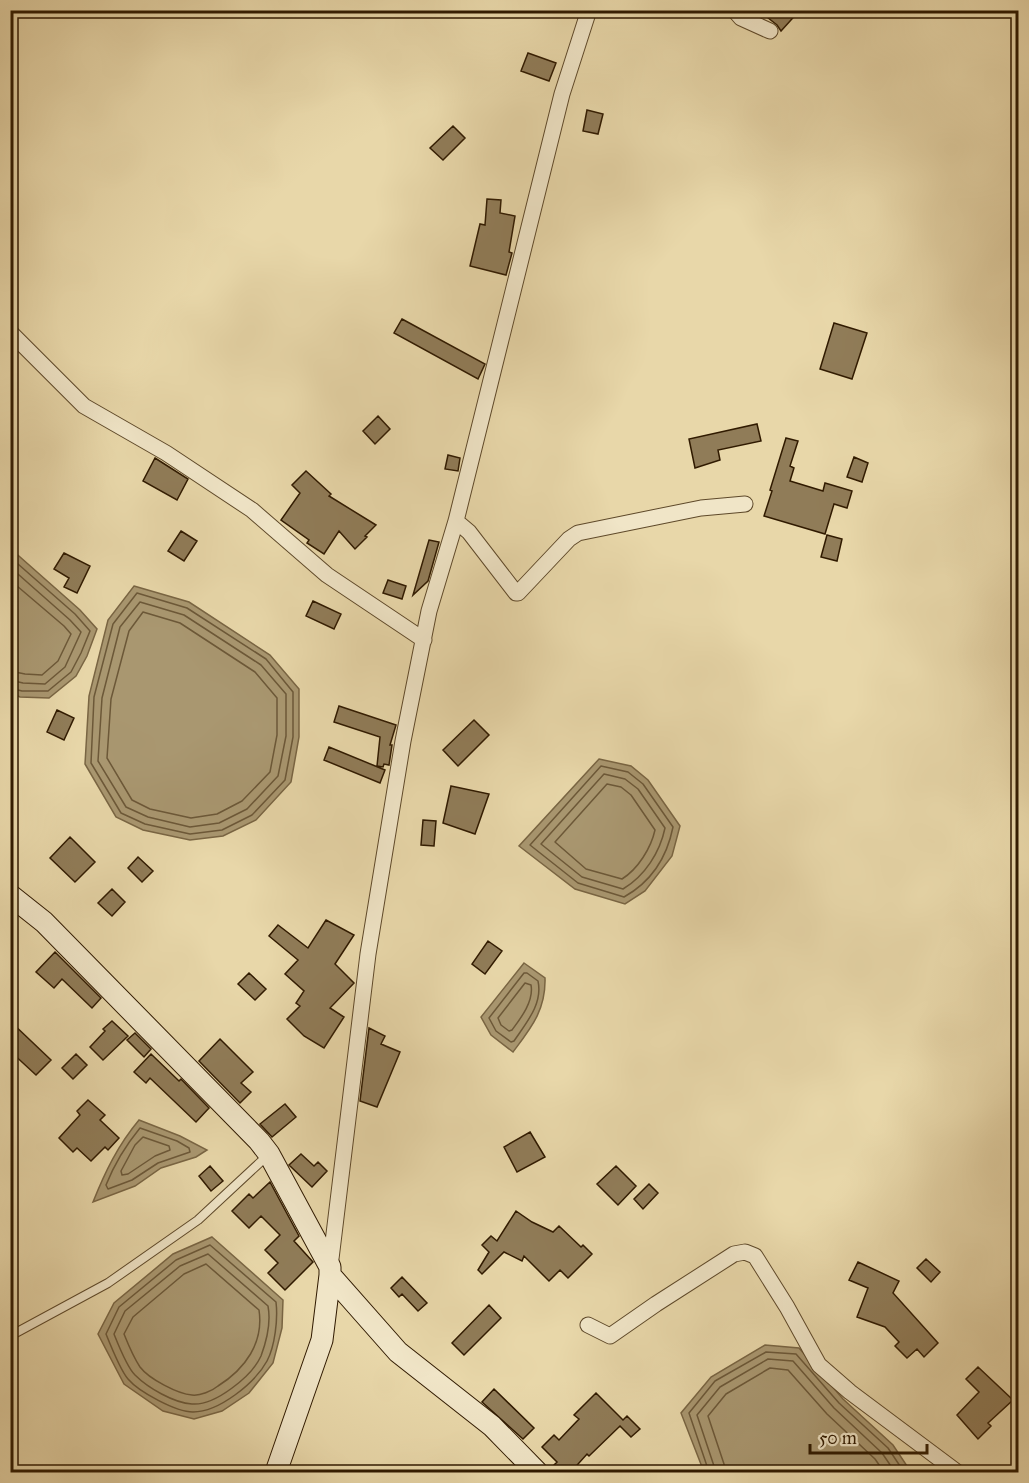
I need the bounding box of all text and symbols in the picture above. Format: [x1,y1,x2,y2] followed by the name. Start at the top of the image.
[810,1417,927,1455] scale bar
[819,1427,857,1449] text: 50 m

